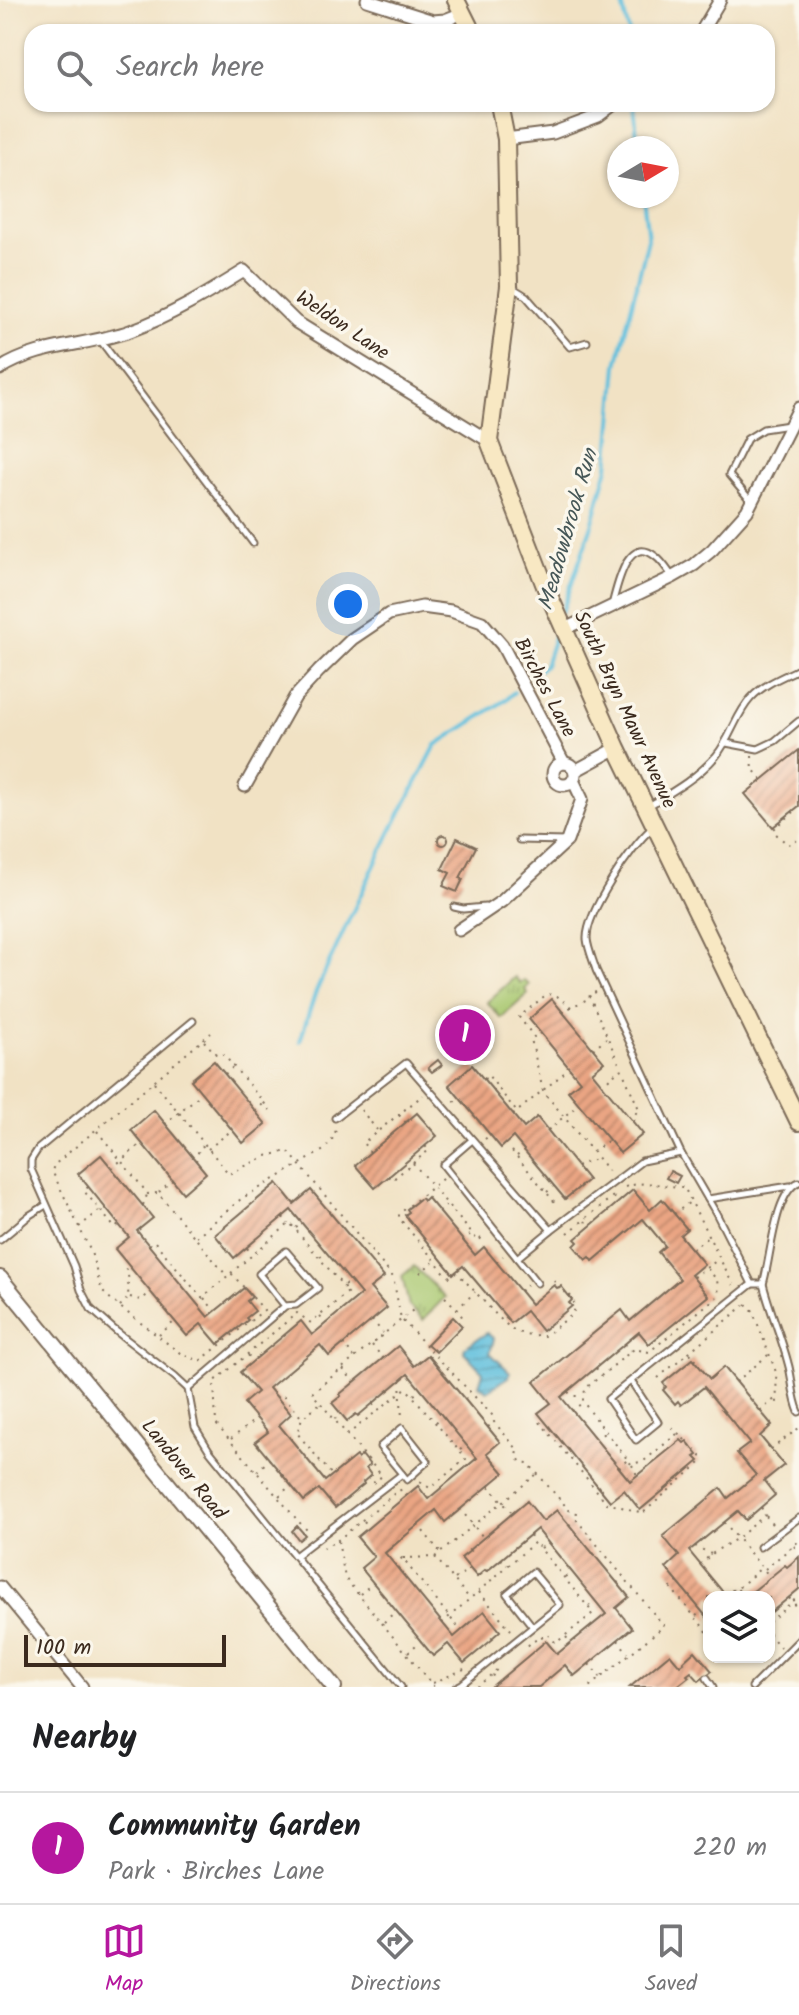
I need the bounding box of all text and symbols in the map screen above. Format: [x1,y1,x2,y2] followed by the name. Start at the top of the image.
[24,24,775,112] search box
[116,44,264,92] text: Search here
[52,46,96,90] icon: search
[607,136,679,208] north arrow
[289,283,395,369] street label: Weldon Lane
[529,443,609,615] water label: Meadowbrook Run
[328,584,368,624] your location
[564,606,684,814] street label: South Bryn Mawr Avenue
[504,632,584,744] street label: Birches Lane
[439,1005,491,1065] pin: 1
[132,1412,235,1528] street label: Landover Road
[703,1591,775,1663] map controls
[703,1591,775,1663] button: layers
[24,1631,226,1667] scale bar
[36,1631,91,1666] text: 100 m
[32,1712,137,1766] text: Nearby
[108,1803,361,1851] text: Community Garden
[54,1827,62,1869] text: 1
[693,1827,767,1869] text: 220 m
[108,1851,324,1893] text: Park · Birches Lane
[102,1919,146,2002] tab: Map
[350,1919,441,2002] tab: Directions
[645,1919,697,2002] tab: Saved

